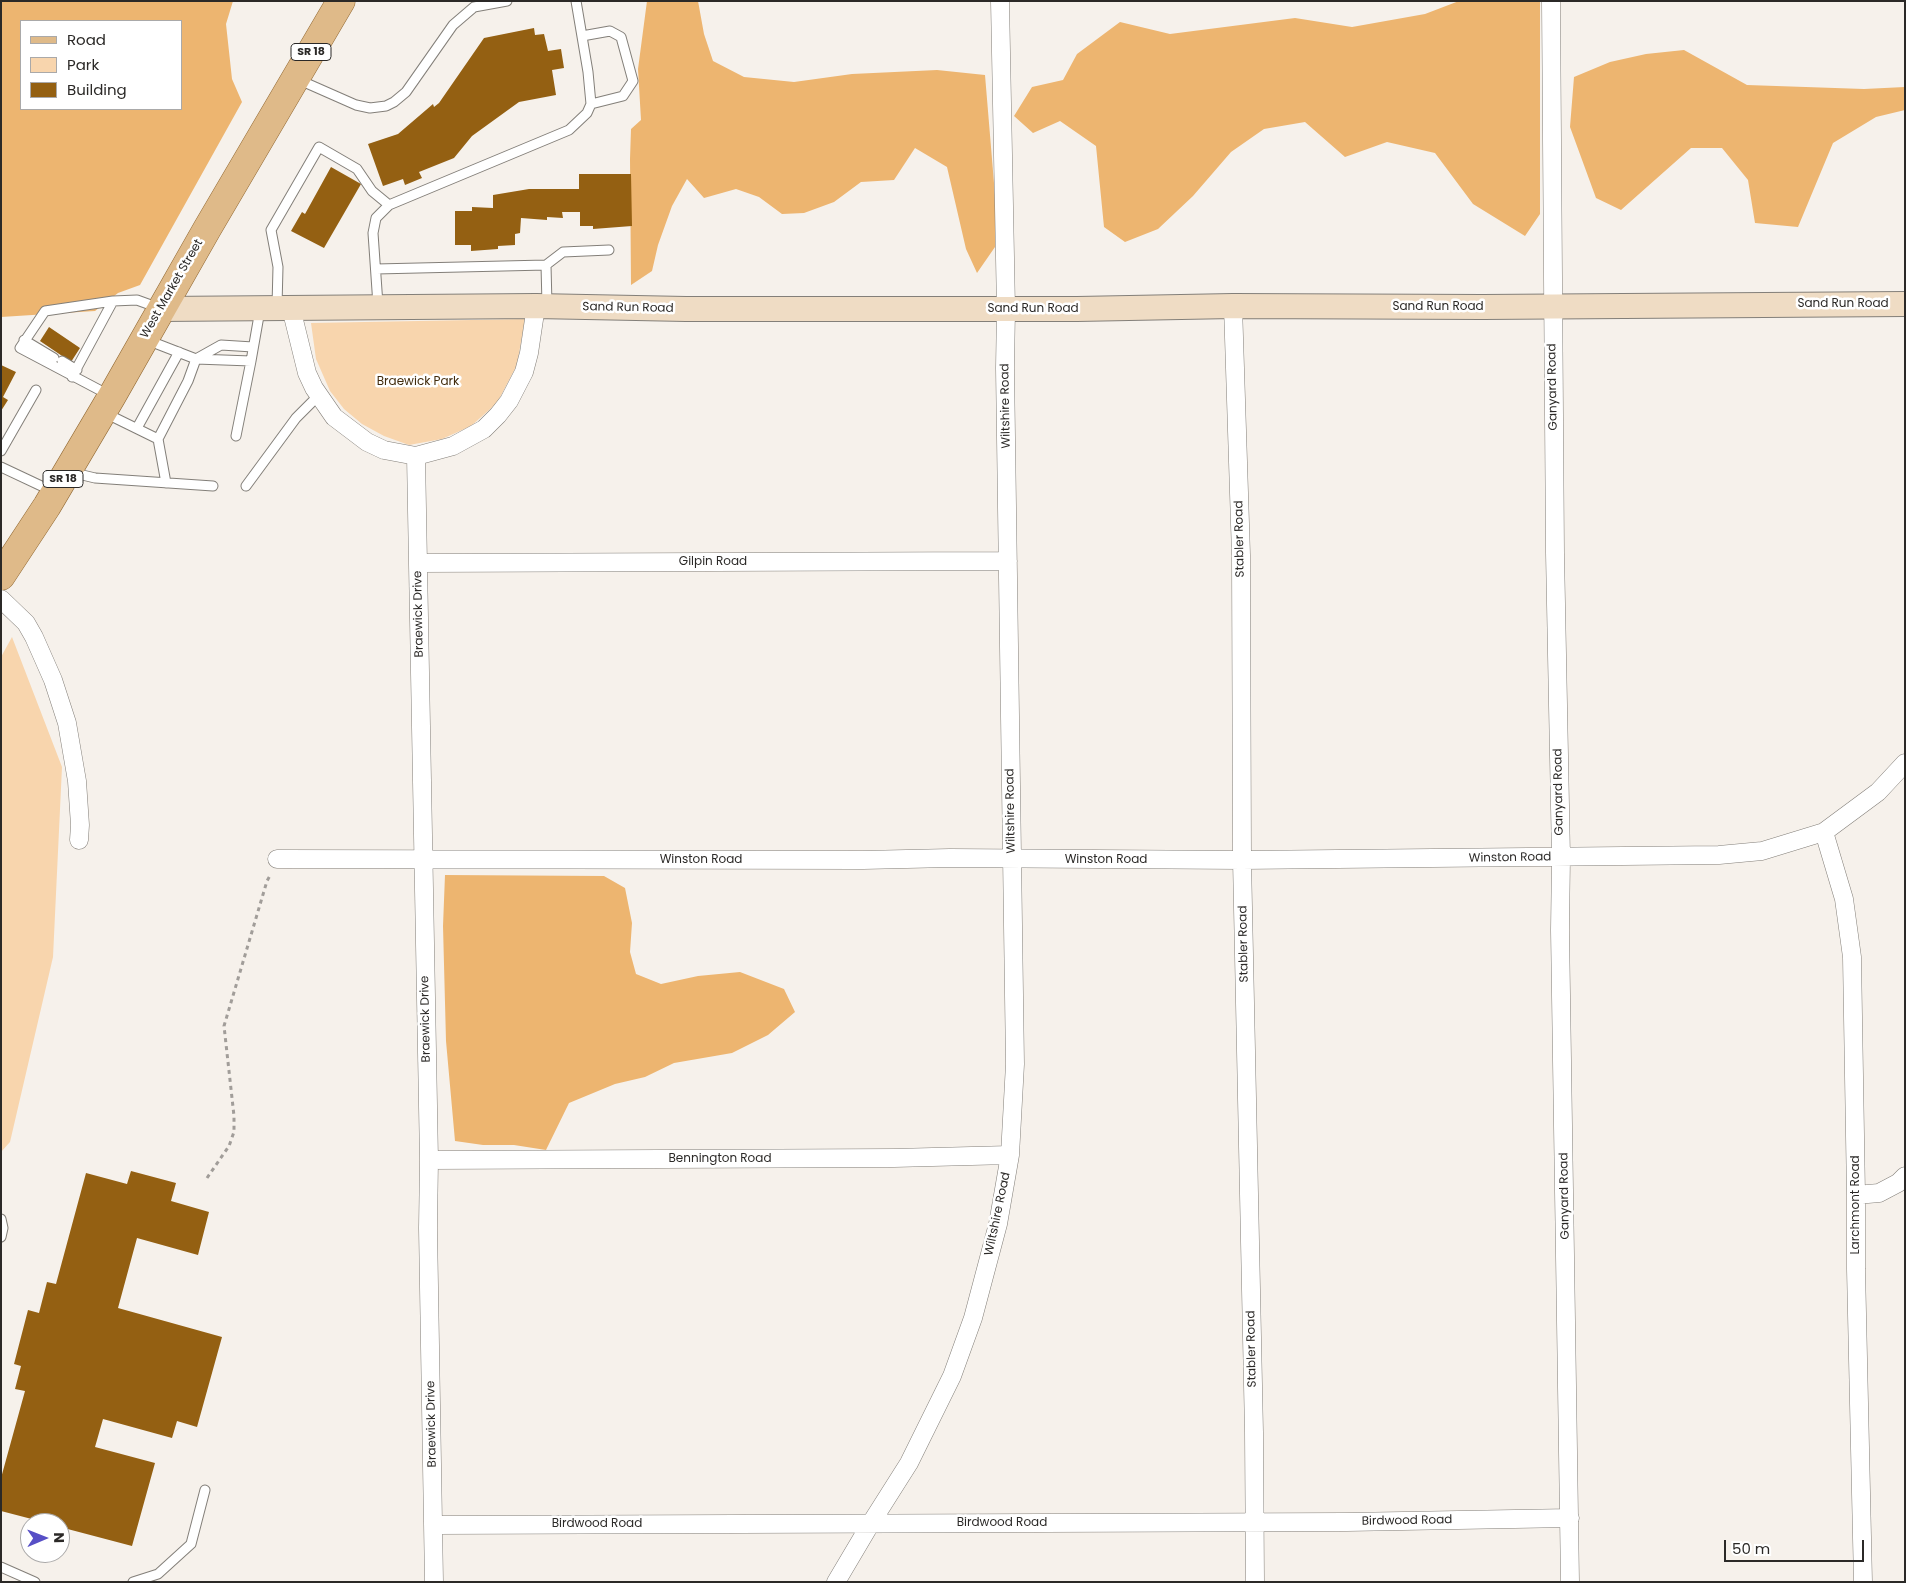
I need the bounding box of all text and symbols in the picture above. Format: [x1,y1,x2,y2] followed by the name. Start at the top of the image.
[20,20,182,110] legend
[67,29,106,50] text: Road
[291,44,331,61] road number: SR 18
[67,54,99,75] text: Park
[67,79,127,100] text: Building
[138,237,206,341] street label: West Market Street
[1797,297,1889,311] street label: Sand Run Road
[582,300,674,316] street label: Sand Run Road
[1392,300,1484,314] street label: Sand Run Road
[987,302,1079,316] street label: Sand Run Road
[1545,343,1561,431] street label: Ganyard Road
[998,363,1014,449] street label: Wiltshire Road
[377,375,459,389] park label: Braewick Park
[43,470,83,488] road number: SR 18
[1232,500,1248,578] street label: Stabler Road
[679,555,747,569] street label: Gilpin Road
[411,570,427,658] street label: Braewick Drive
[1551,748,1567,836] street label: Ganyard Road
[1003,768,1019,854] street label: Wiltshire Road
[1469,850,1551,866] street label: Winston Road
[660,853,742,867] street label: Winston Road
[1065,853,1147,867] street label: Winston Road
[1236,905,1252,983] street label: Stabler Road
[418,975,434,1063] street label: Braewick Drive
[668,1152,772,1166] street label: Bennington Road
[1557,1152,1573,1240] street label: Ganyard Road
[1849,1155,1863,1255] street label: Larchmont Road
[982,1171,1014,1257] street label: Wiltshire Road
[1244,1310,1260,1388] street label: Stabler Road
[424,1380,440,1468] street label: Braewick Drive
[20,1513,70,1563] north arrow
[1362,1513,1452,1529] street label: Birdwood Road
[957,1516,1047,1530] street label: Birdwood Road
[552,1517,642,1531] street label: Birdwood Road
[1726,1530,1866,1562] scale bar
[49,1532,69,1543] text: N
[1732,1538,1770,1559] text: 50 m

